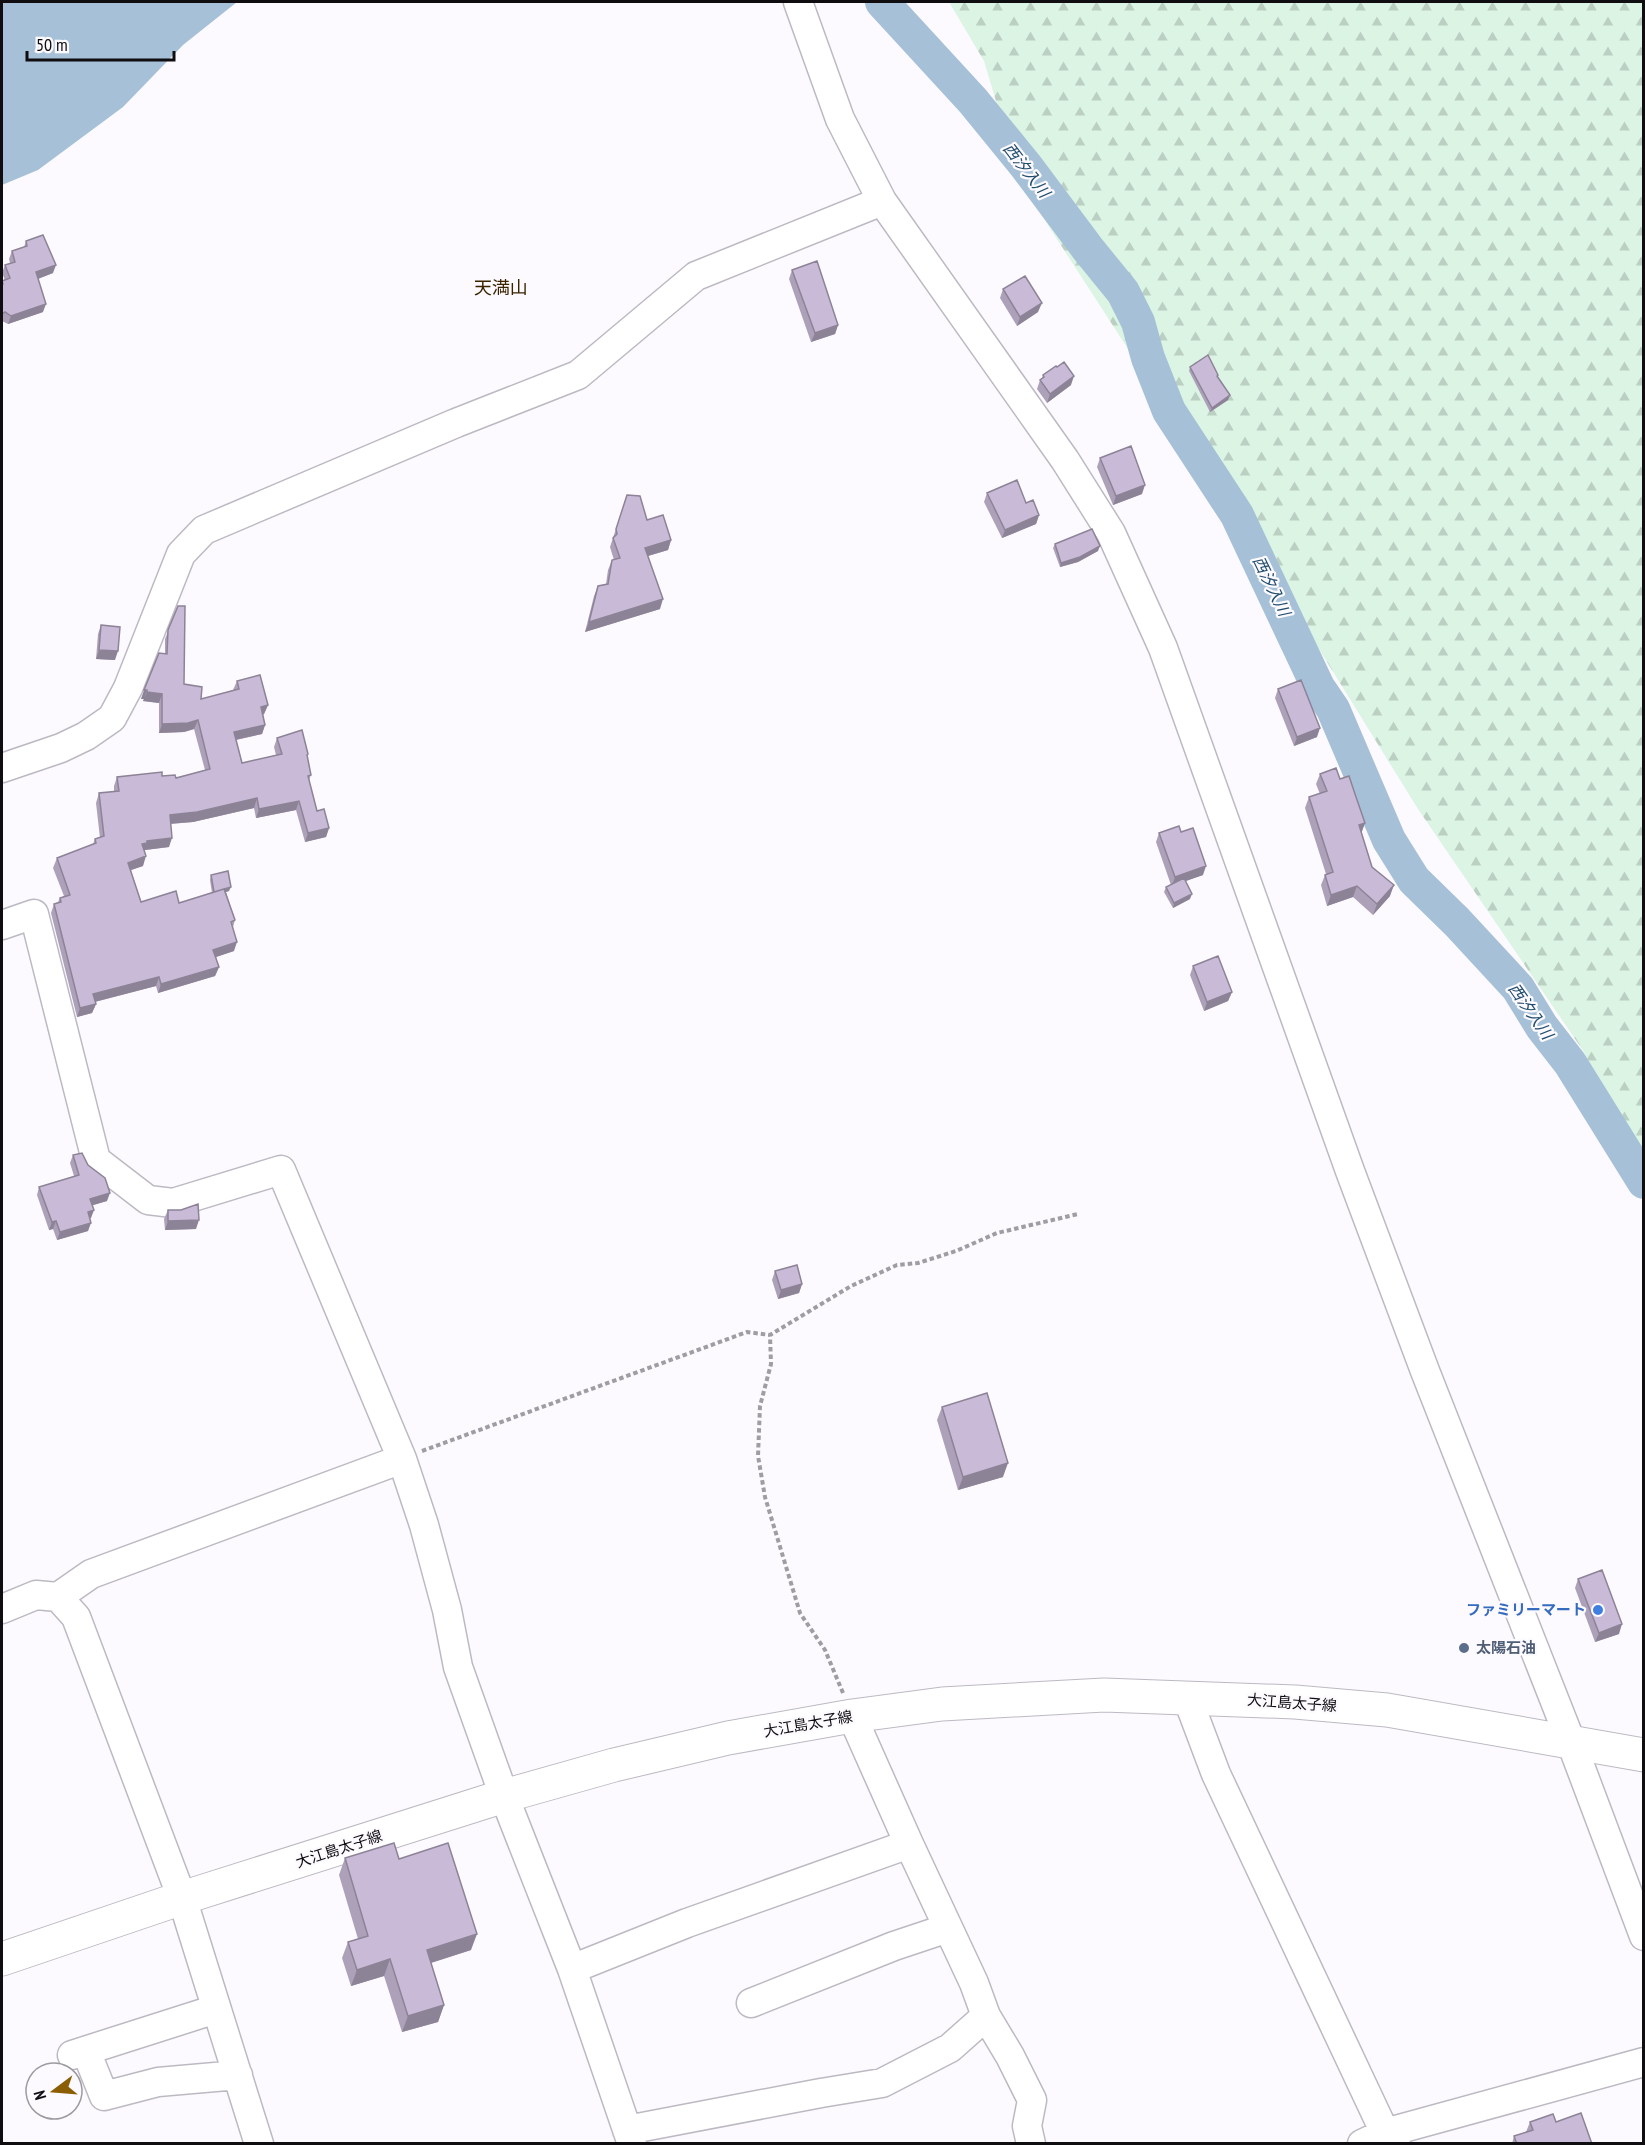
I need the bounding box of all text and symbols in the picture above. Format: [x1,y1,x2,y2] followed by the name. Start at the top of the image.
[27,24,174,62] scale bar
[36,33,68,56] text: 50 m
[999,139,1056,203] water label: 西汐入川
[474,276,528,299] district label: 天満山
[1249,553,1296,621] water label: 西汐入川
[1504,979,1559,1045] water label: 西汐入川
[1466,1600,1586,1619] place label: ファミリーマート
[1591,1603,1605,1617] marker: ファミリーマート
[1476,1638,1536,1657] place label: 太陽石油
[1457,1641,1471,1655] marker: 太陽石油
[1246,1690,1338,1715] street label: 大江島太子線
[762,1706,854,1741] street label: 大江島太子線
[293,1826,385,1871] street label: 大江島太子線
[24,2061,84,2121] north arrow
[29,2088,50,2102] text: N

